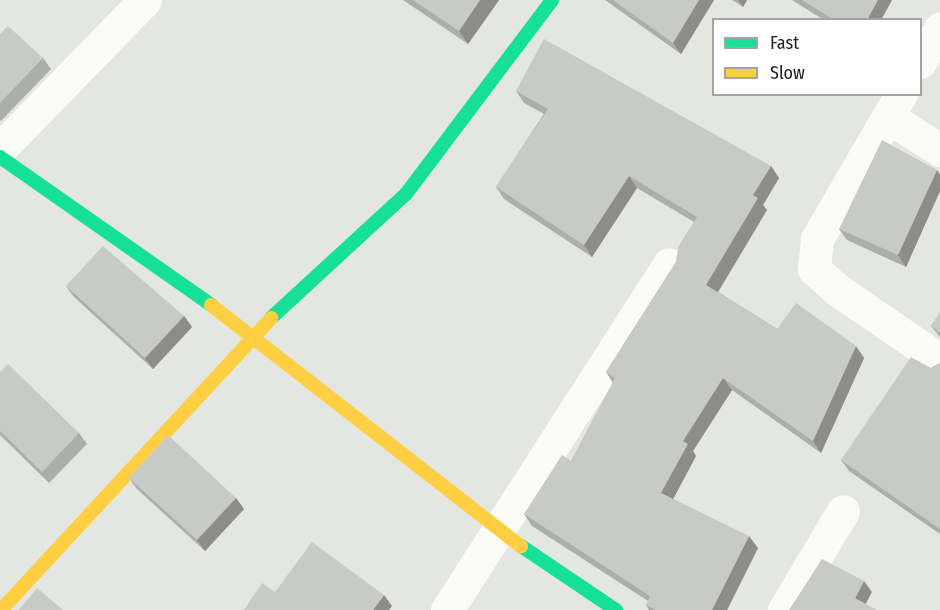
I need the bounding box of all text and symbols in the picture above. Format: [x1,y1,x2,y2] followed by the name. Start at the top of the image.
[712,18,922,96] legend
[770,32,799,54] text: Fast
[770,62,805,84] text: Slow

